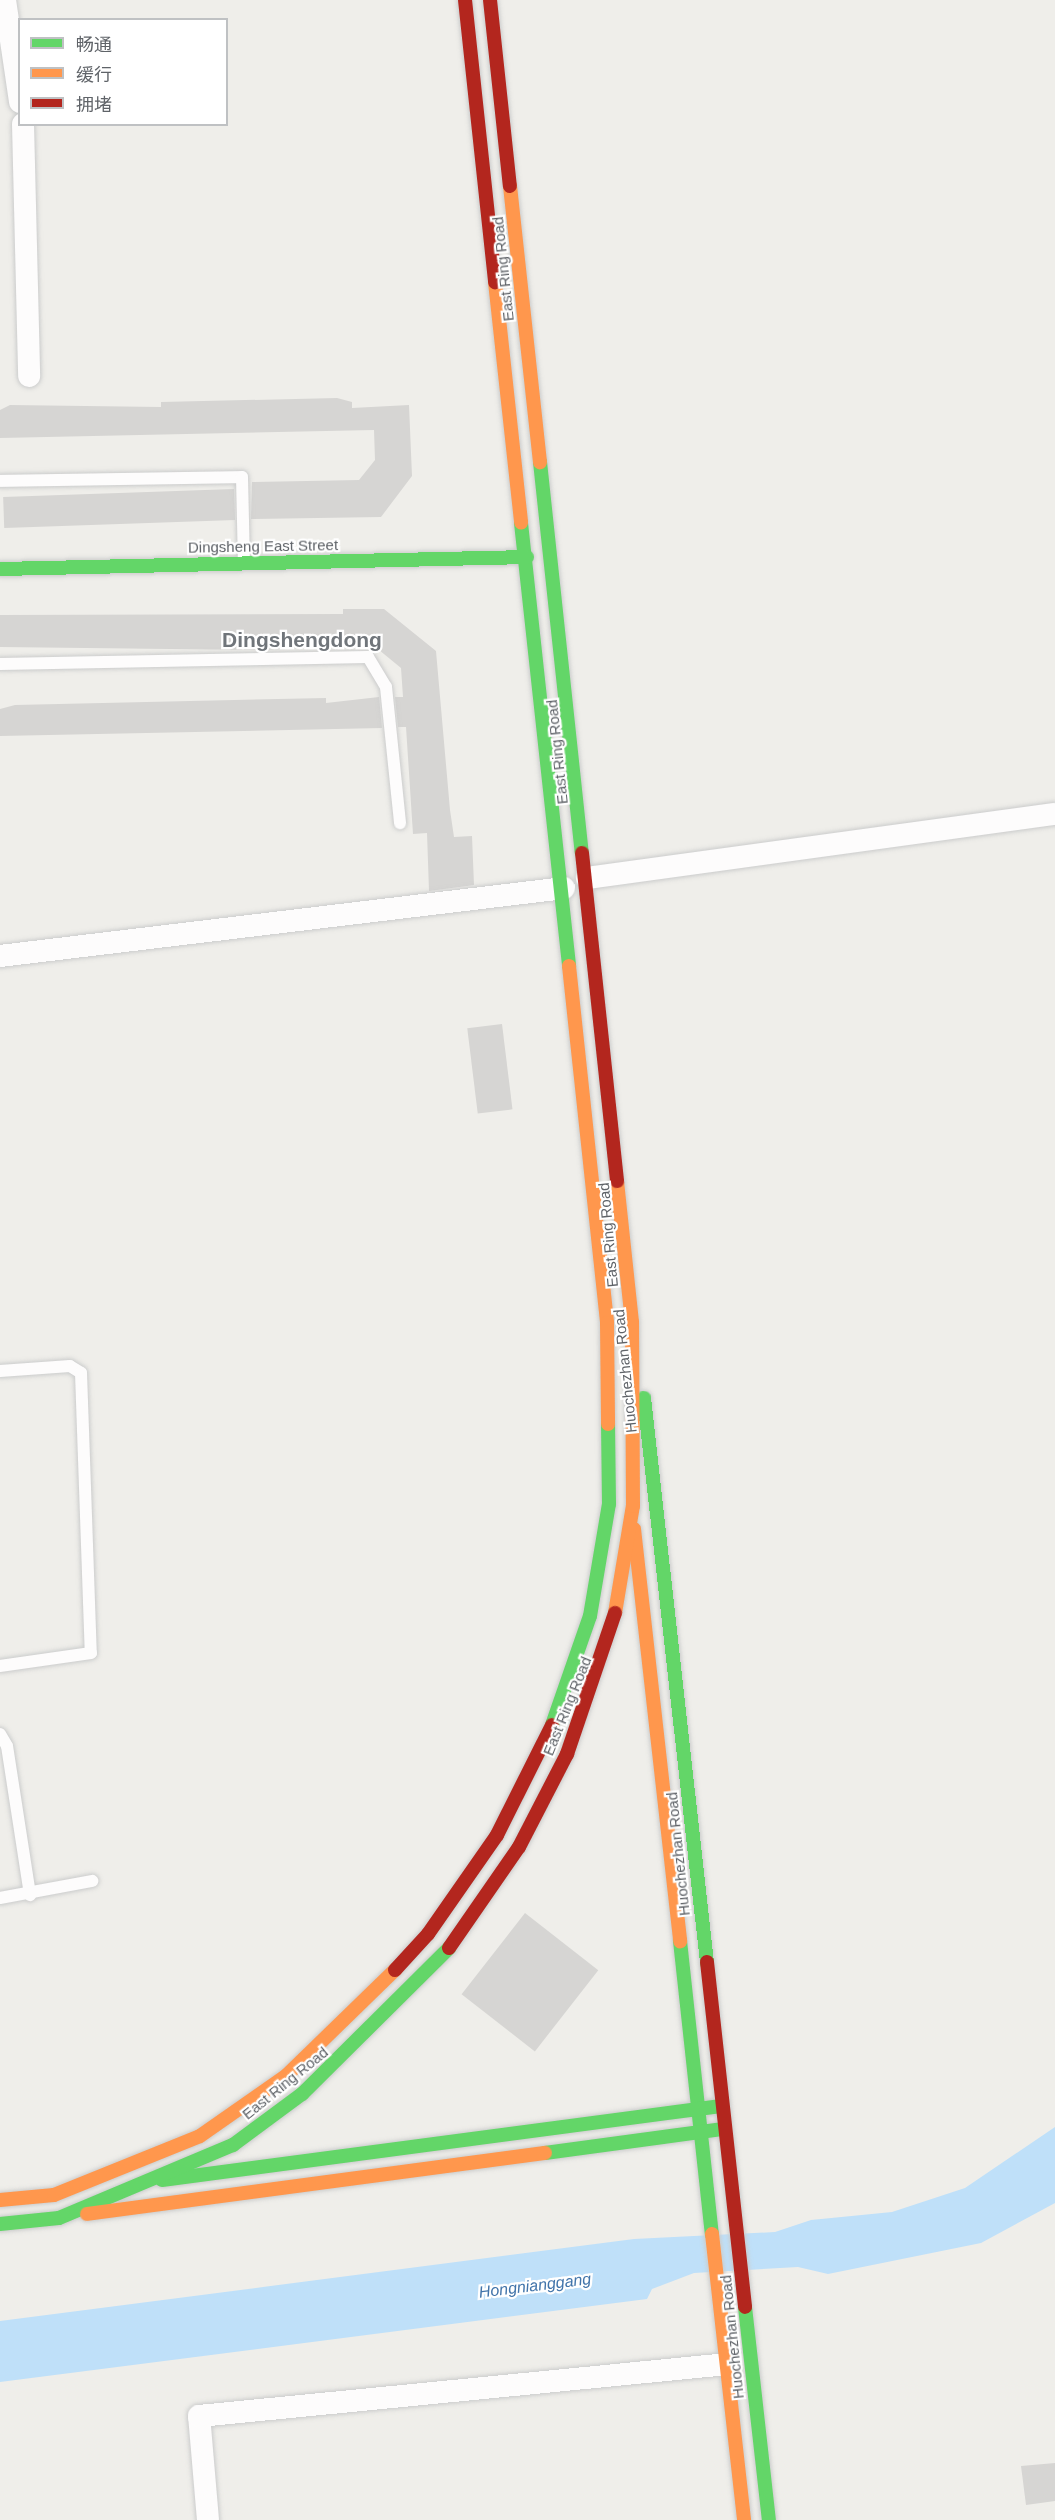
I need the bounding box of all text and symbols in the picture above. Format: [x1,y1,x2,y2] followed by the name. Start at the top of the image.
[18,18,228,126] legend
[76,35,112,55] text: 畅通
[76,65,112,85] text: 缓行
[76,95,112,115] text: 拥堵
[489,216,517,322] street label: East Ring Road
[188,536,338,556] street label: Dingsheng East Street
[222,627,382,653] district label: Dingshengdong
[543,699,571,805] street label: East Ring Road
[594,1182,622,1288] street label: East Ring Road
[610,1308,640,1434] street label: Huochezhan Road
[539,1654,595,1758] street label: East Ring Road
[663,1791,693,1917] street label: Huochezhan Road
[239,2043,331,2123] street label: East Ring Road
[478,2270,592,2302] water label: Hongnianggang
[717,2274,747,2400] street label: Huochezhan Road

